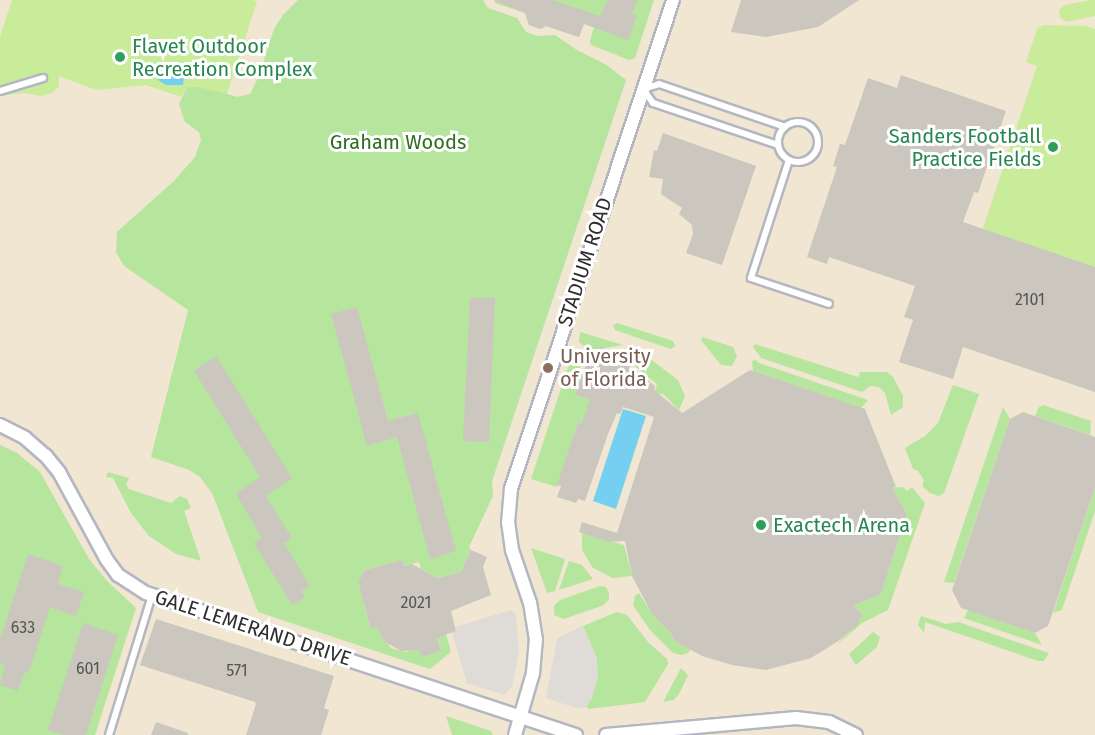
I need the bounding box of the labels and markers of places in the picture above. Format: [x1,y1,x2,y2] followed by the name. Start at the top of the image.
[132,34,312,81] place label: Flavet Outdoor Recreation Complex
[113,50,127,64] marker: Flavet Outdoor Recreation Complex
[889,124,1041,171] place label: Sanders Football Practice Fields
[1046,140,1060,154] marker: Sanders Football Practice Fields
[560,344,651,391] place label: University of Florida
[541,361,555,375] marker: University of Florida
[773,513,910,537] place label: Exactech Arena
[754,518,768,532] marker: Exactech Arena

